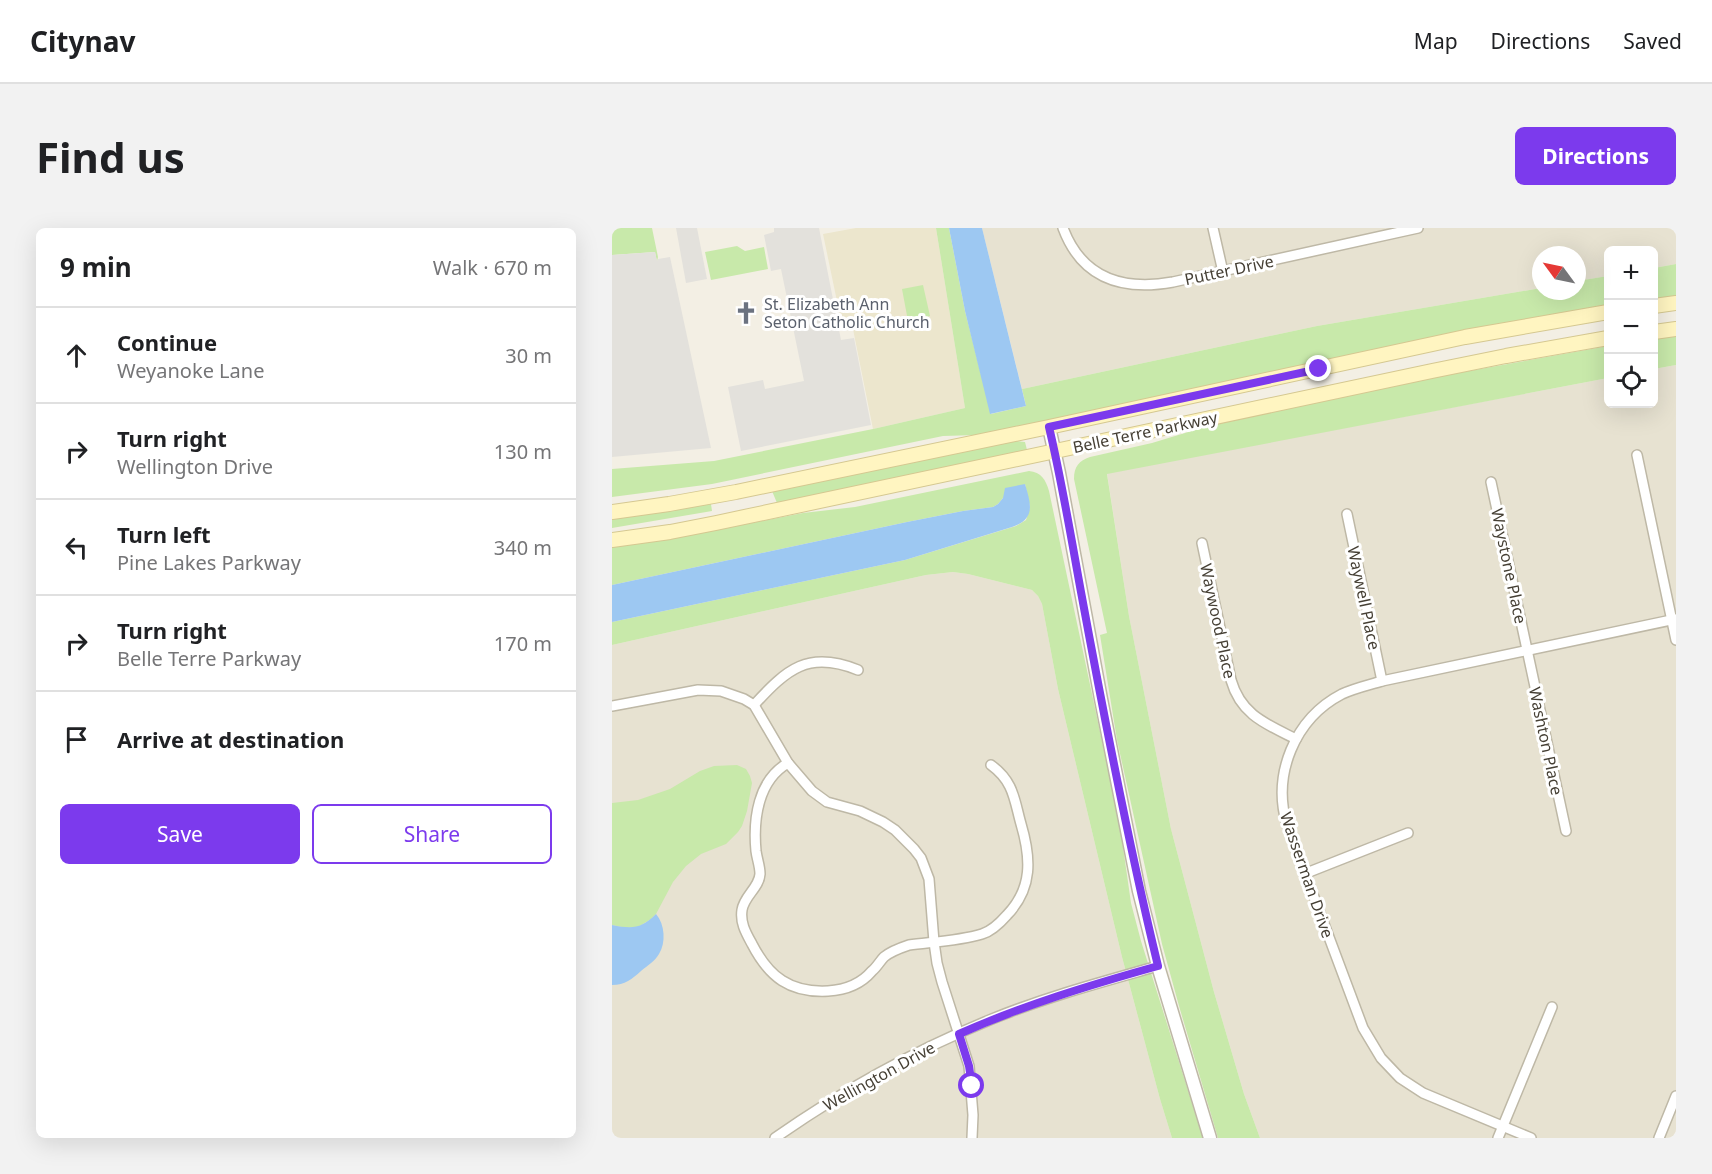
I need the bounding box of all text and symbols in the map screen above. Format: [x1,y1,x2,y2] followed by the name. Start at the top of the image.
[30,22,135,60] text: Citynav
[1414,27,1458,55] text: Map
[1491,27,1590,55] text: Directions
[1623,27,1682,55] text: Saved
[1515,127,1676,185] button: Directions
[36,128,185,185] text: Find us
[1532,246,1586,300] north arrow
[1604,246,1658,408] map controls
[1604,246,1658,300] button: +
[60,249,132,285] text: 9 min
[1182,250,1276,290] street label: Putter Drive
[433,254,552,281] text: Walk · 670 m
[764,293,930,333] place label: St. Elizabeth Ann Seton Catholic Church
[733,300,759,326] church icon: St. Elizabeth Ann Seton Catholic Church
[1604,300,1658,354] button: −
[117,327,217,357] text: Continue
[60,339,93,372] icon: ahead
[505,342,552,369] text: 30 m
[1604,354,1658,408] button: locate
[1305,355,1331,381] route end
[117,357,264,384] text: Weyanoke Lane
[1071,406,1220,458] street label: Belle Terre Parkway
[117,423,227,453] text: Turn right
[60,435,93,468] icon: right
[494,438,552,465] text: 130 m
[117,453,273,480] text: Wellington Drive
[1486,506,1532,626] street label: Waystone Place
[117,519,211,549] text: Turn left
[60,531,93,564] icon: left
[494,534,552,561] text: 340 m
[1342,544,1386,652] street label: Waywell Place
[117,549,301,576] text: Pine Lakes Parkway
[1195,561,1241,681] street label: Waywood Place
[117,615,227,645] text: Turn right
[60,627,93,660] icon: right
[494,630,552,657] text: 170 m
[117,645,301,672] text: Belle Terre Parkway
[1524,685,1568,797] street label: Washton Place
[60,723,93,756] icon: arrive
[117,724,344,754] text: Arrive at destination
[60,804,300,864] button: Save
[312,804,552,864] button: Share
[1275,809,1339,941] street label: Wasserman Drive
[819,1036,939,1116] street label: Wellington Drive
[958,1072,984,1098] route start

